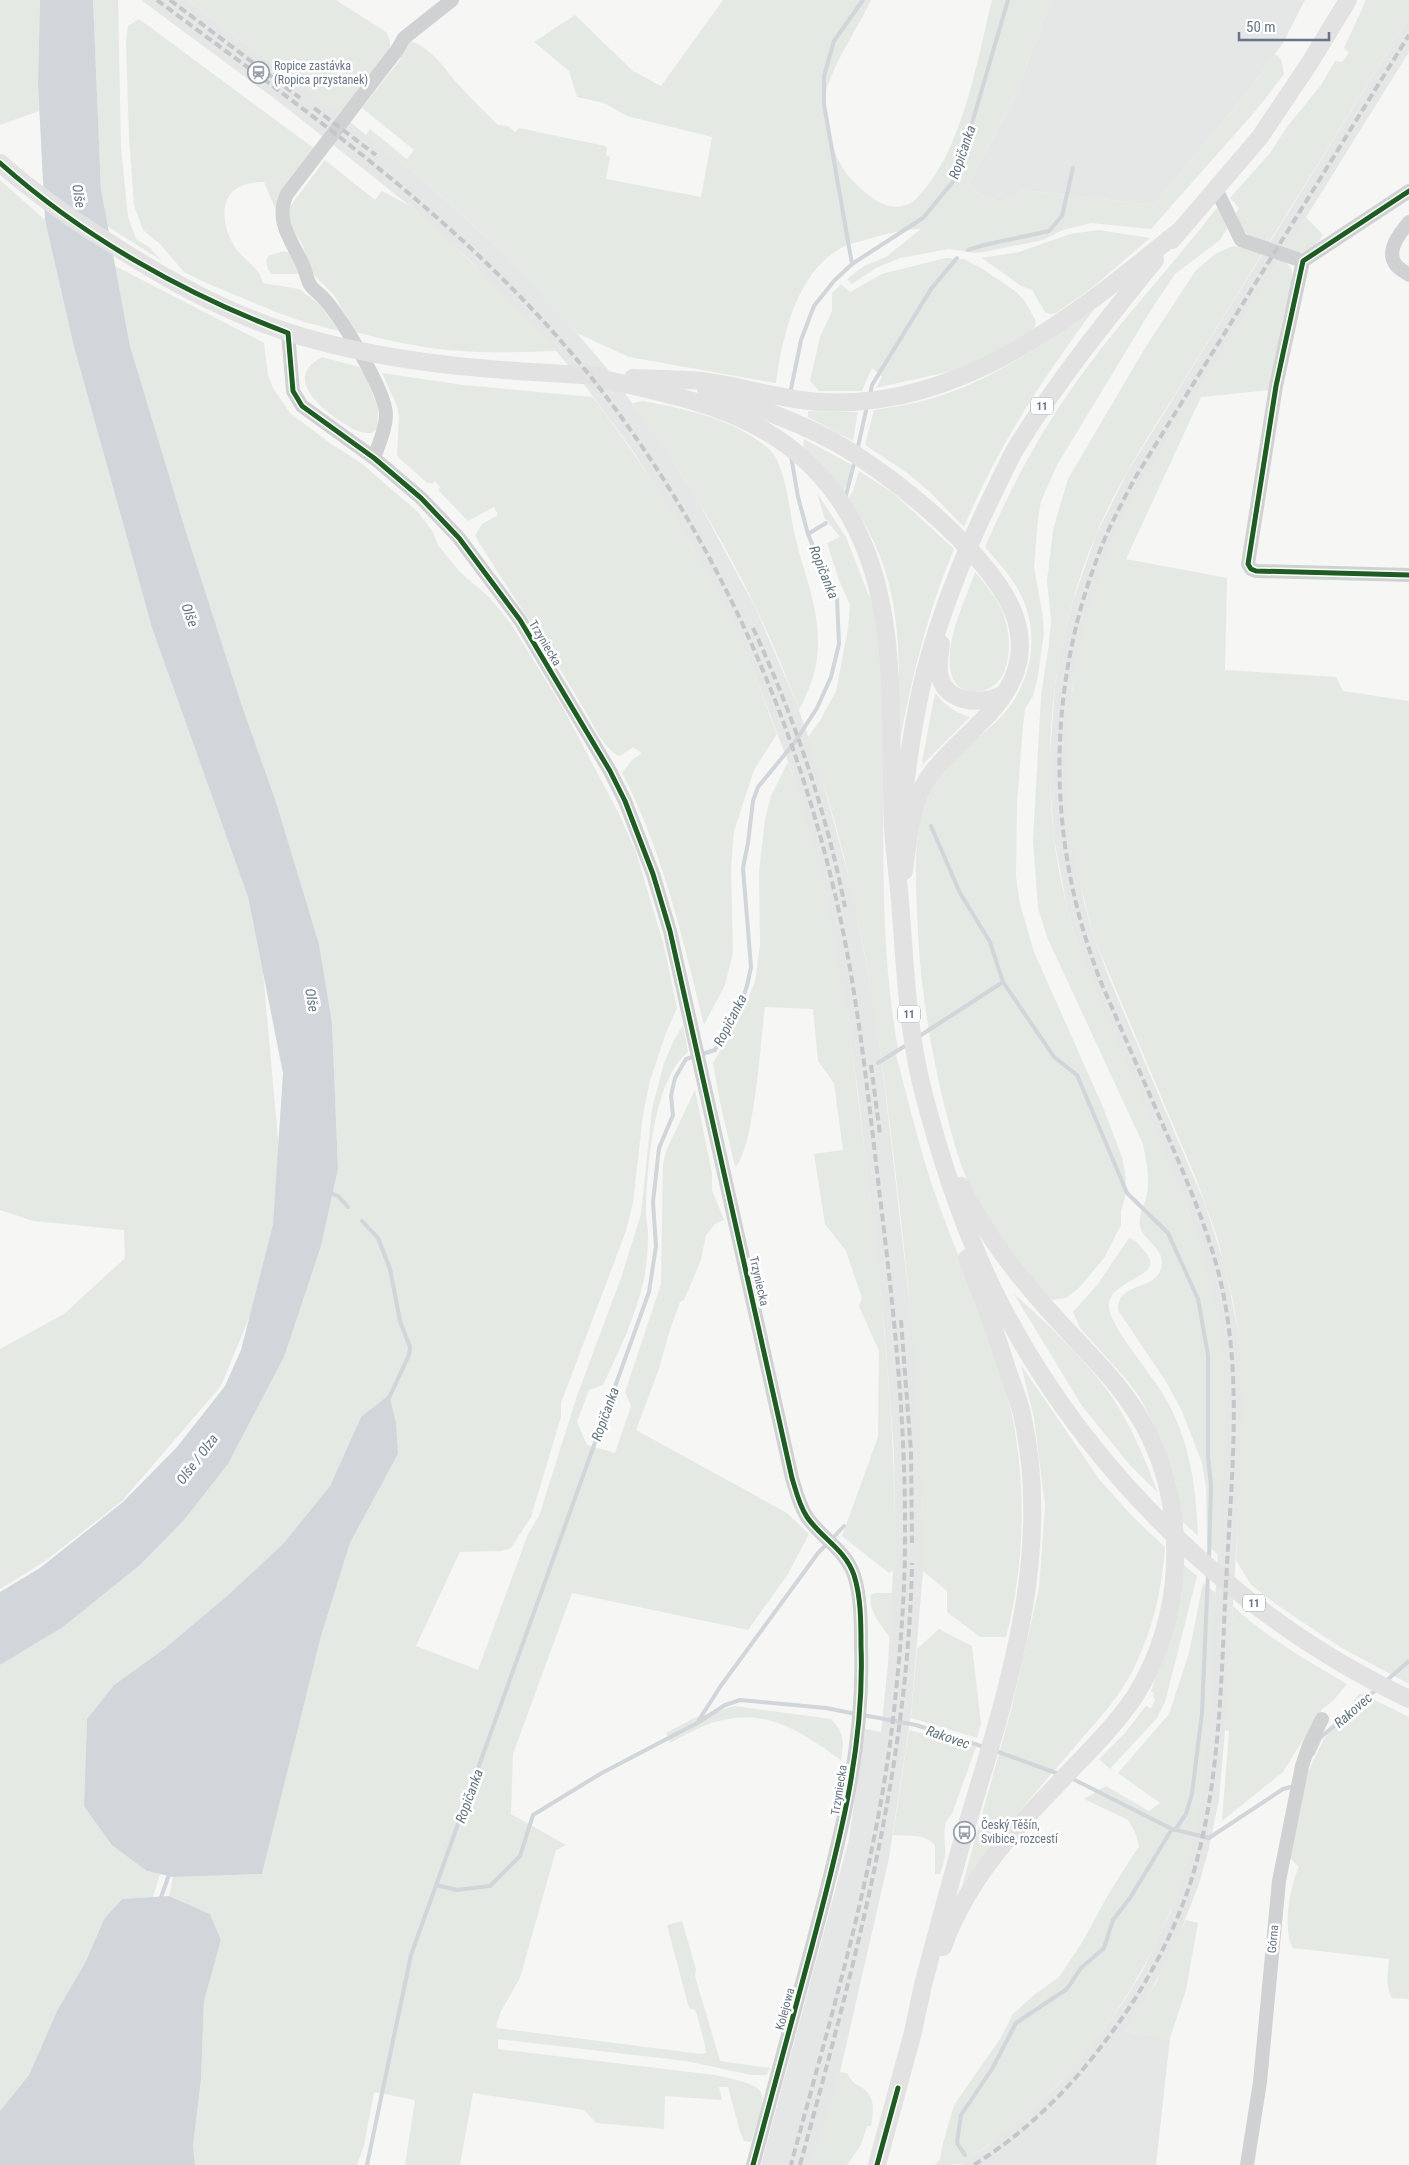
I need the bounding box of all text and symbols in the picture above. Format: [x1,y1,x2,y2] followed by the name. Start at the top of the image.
[1239,10,1329,42] scale bar
[1246,18,1276,36] text: 50 m
[274,59,368,87] place label: Ropice zastávka (Ropica przystanek)
[246,61,270,85] station icon: Ropice zastávka (Ropica przystanek)
[945,123,979,181] water label: Ropičanka
[69,183,89,209] water label: Olše
[1031,398,1053,414] road number: 11
[806,543,842,601] water label: Ropičanka
[178,601,202,629] water label: Olše
[526,618,564,669] street label: Trzyniecka
[302,987,322,1013] water label: Olše
[710,991,750,1049] water label: Ropičanka
[898,1006,920,1022] road number: 11
[746,1255,772,1307] street label: Trzyniecka
[588,1385,622,1443] water label: Ropičanka
[173,1431,221,1487] water label: Olše / Olza
[1243,1595,1265,1612] road number: 11
[1331,1689,1375,1731] water label: Rakovec
[924,1722,972,1752] water label: Rakovec
[828,1764,850,1816] street label: Trzyniecka
[452,1767,486,1825] water label: Ropičanka
[981,1817,1059,1846] place label: Český Těšín, Svibice, rozcestí
[953,1820,977,1844] bus stop icon: Český Těšín, Svibice, rozcestí
[1265,1924,1281,1954] street label: Górna
[773,1986,797,2032] street label: Kolejowa

